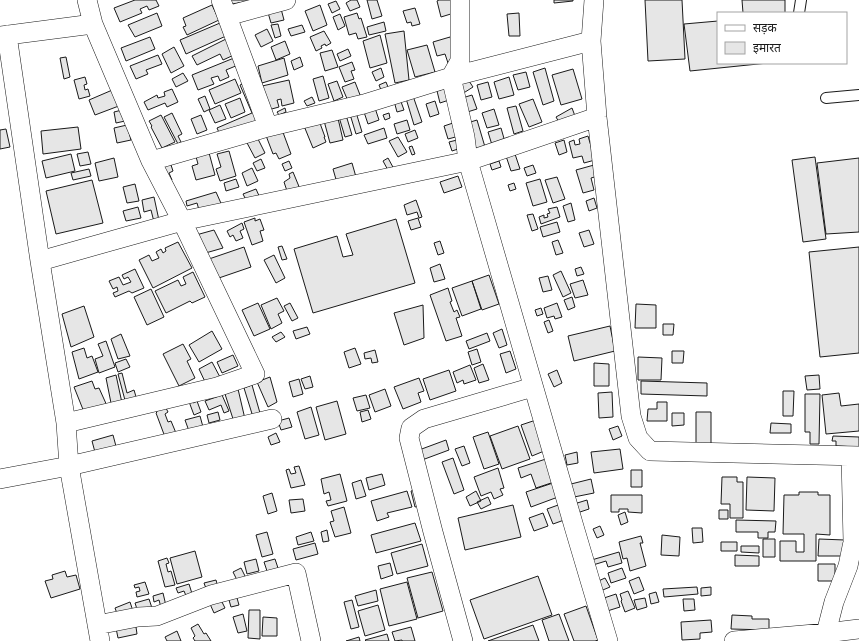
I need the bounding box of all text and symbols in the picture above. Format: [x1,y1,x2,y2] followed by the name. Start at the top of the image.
[717,12,847,64] legend
[753,19,778,36] text: सड़क
[753,39,782,56] text: इमारत

